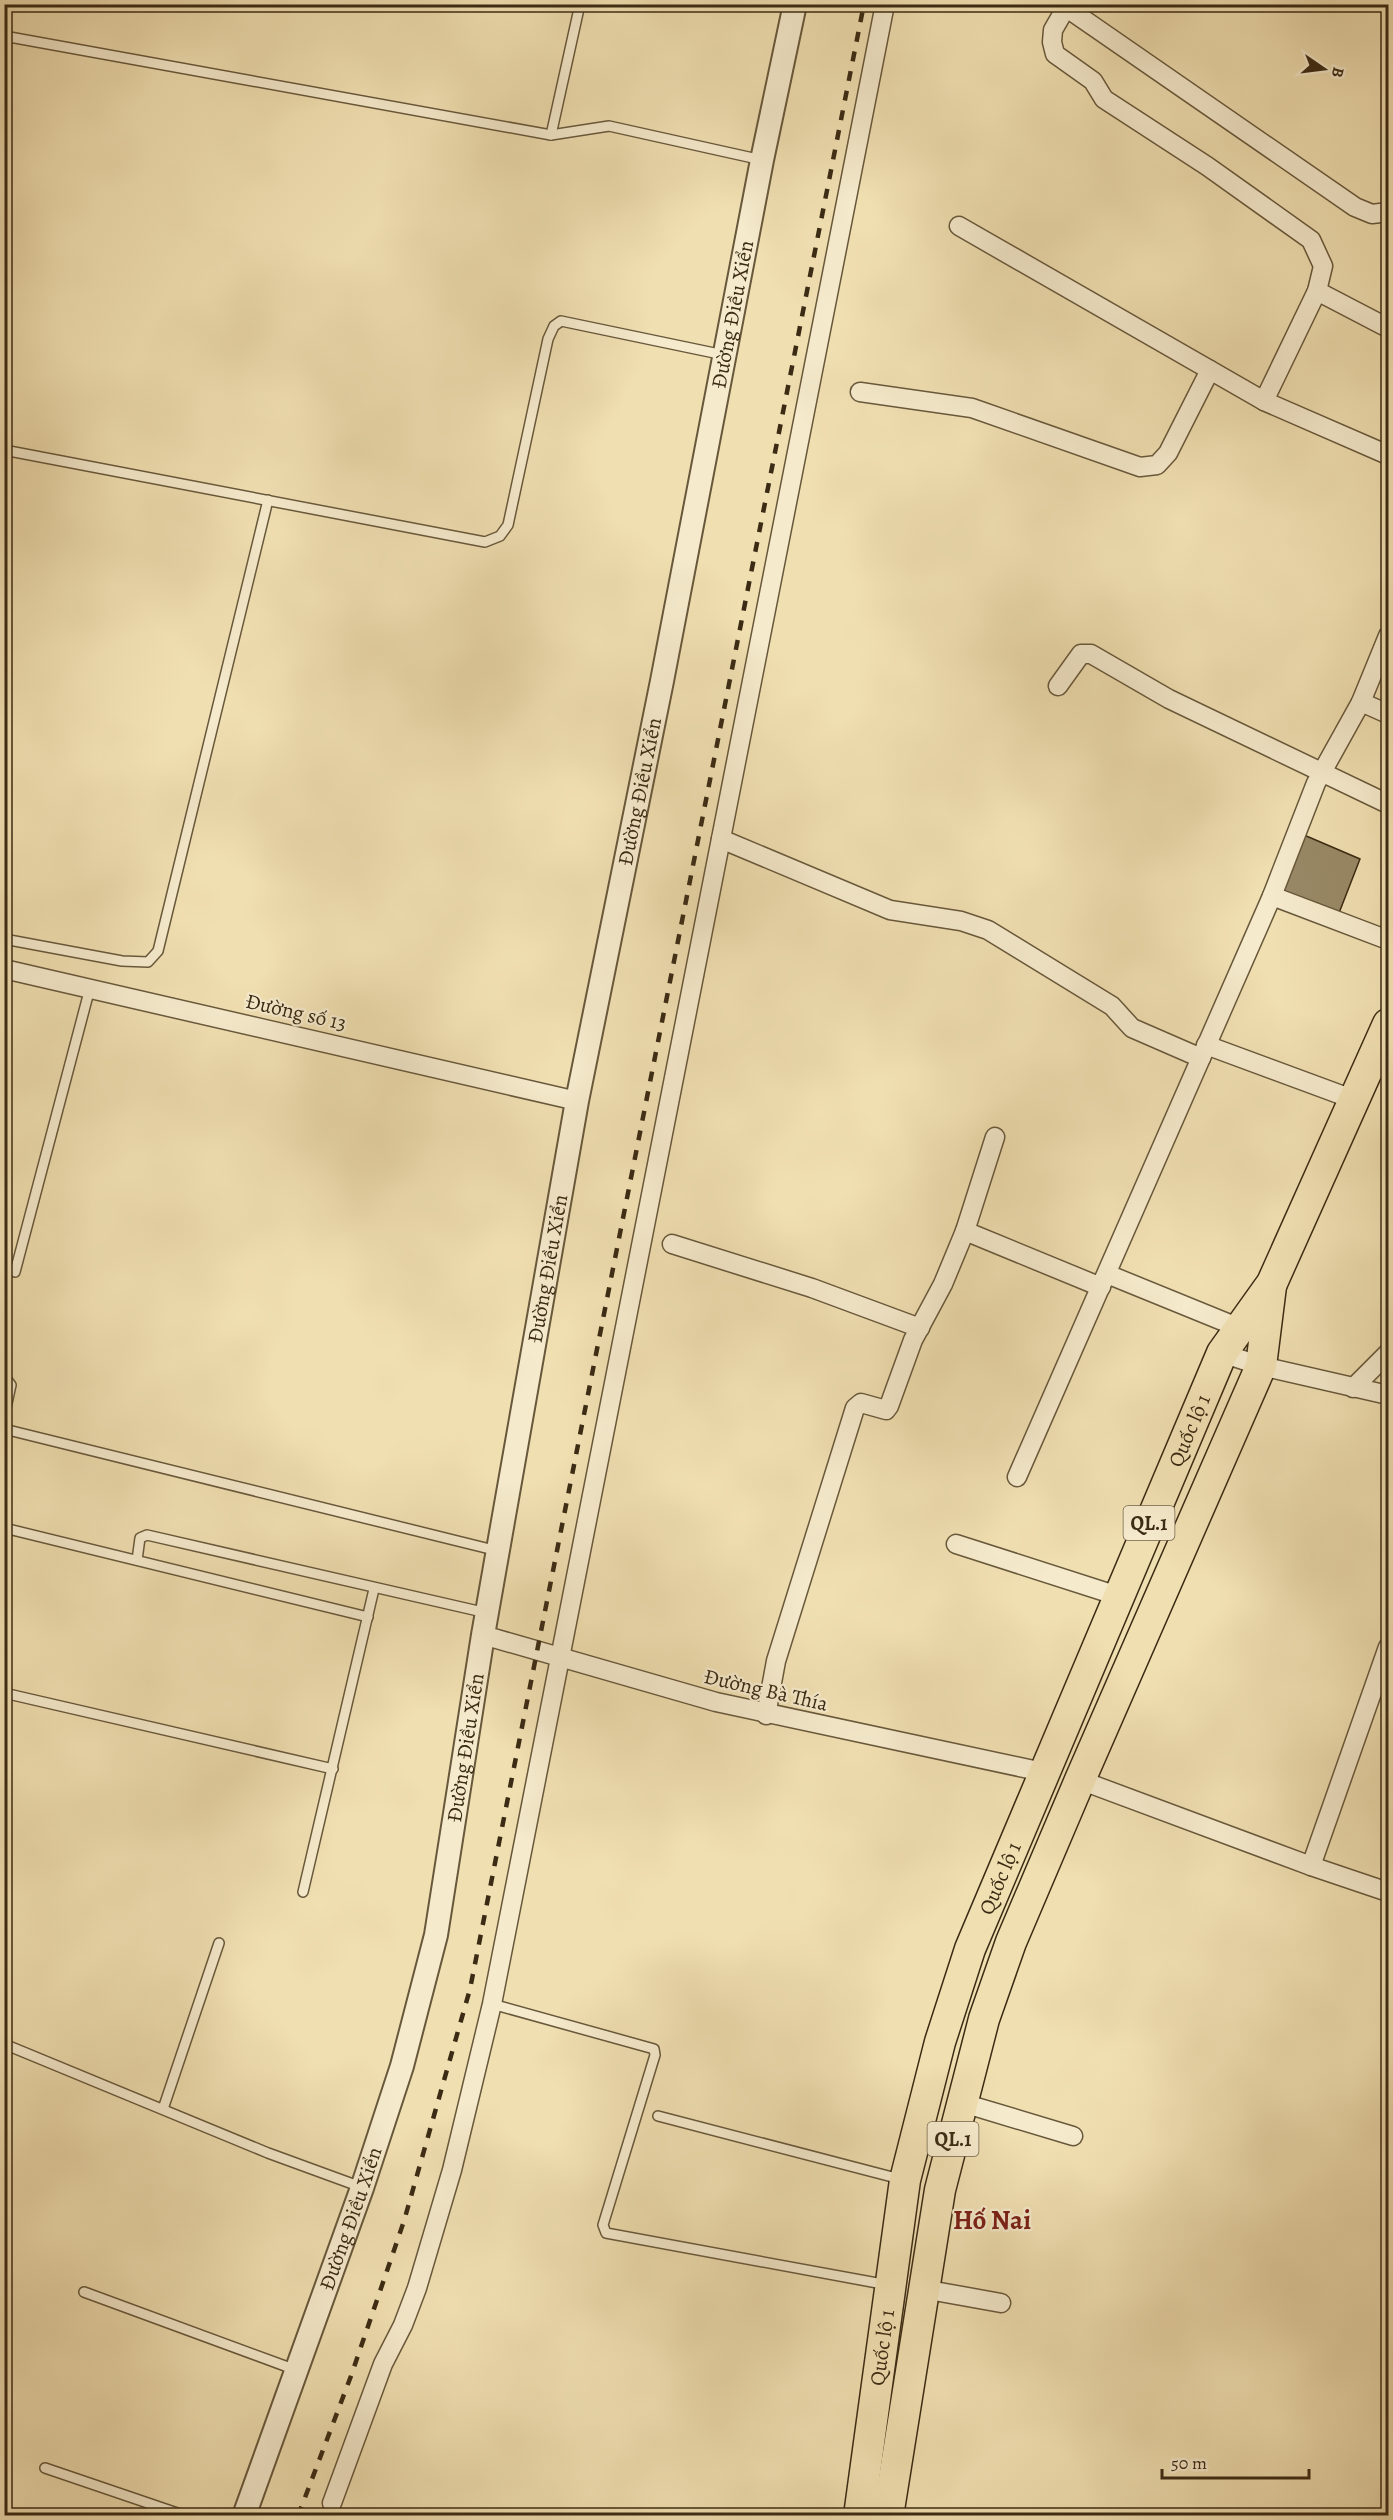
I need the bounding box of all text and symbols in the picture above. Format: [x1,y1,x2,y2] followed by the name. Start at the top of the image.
[1294,39,1354,99] north arrow
[1326,65,1349,80] text: B
[704,238,760,391] street label: Đường Điều Xiển
[611,715,668,868] street label: Đường Điều Xiển
[243,987,349,1037] street label: Đường số 13
[521,1192,574,1345] street label: Đường Điều Xiển
[1161,1390,1217,1471] street label: Quốc lộ 1
[1124,1506,1174,1540] road number: QL.1
[701,1662,831,1718] street label: Đường Bà Thía
[440,1671,491,1824] street label: Đường Điều Xiển
[972,1838,1028,1919] street label: Quốc lộ 1
[928,2122,978,2156] road number: QL.1
[312,2143,389,2294] street label: Đường Điều Xiển
[953,2202,1031,2238] district label: Hố Nai
[863,2308,901,2387] street label: Quốc lộ 1
[1162,2442,1309,2480] scale bar
[1171,2451,1207,2475] text: 50 m

